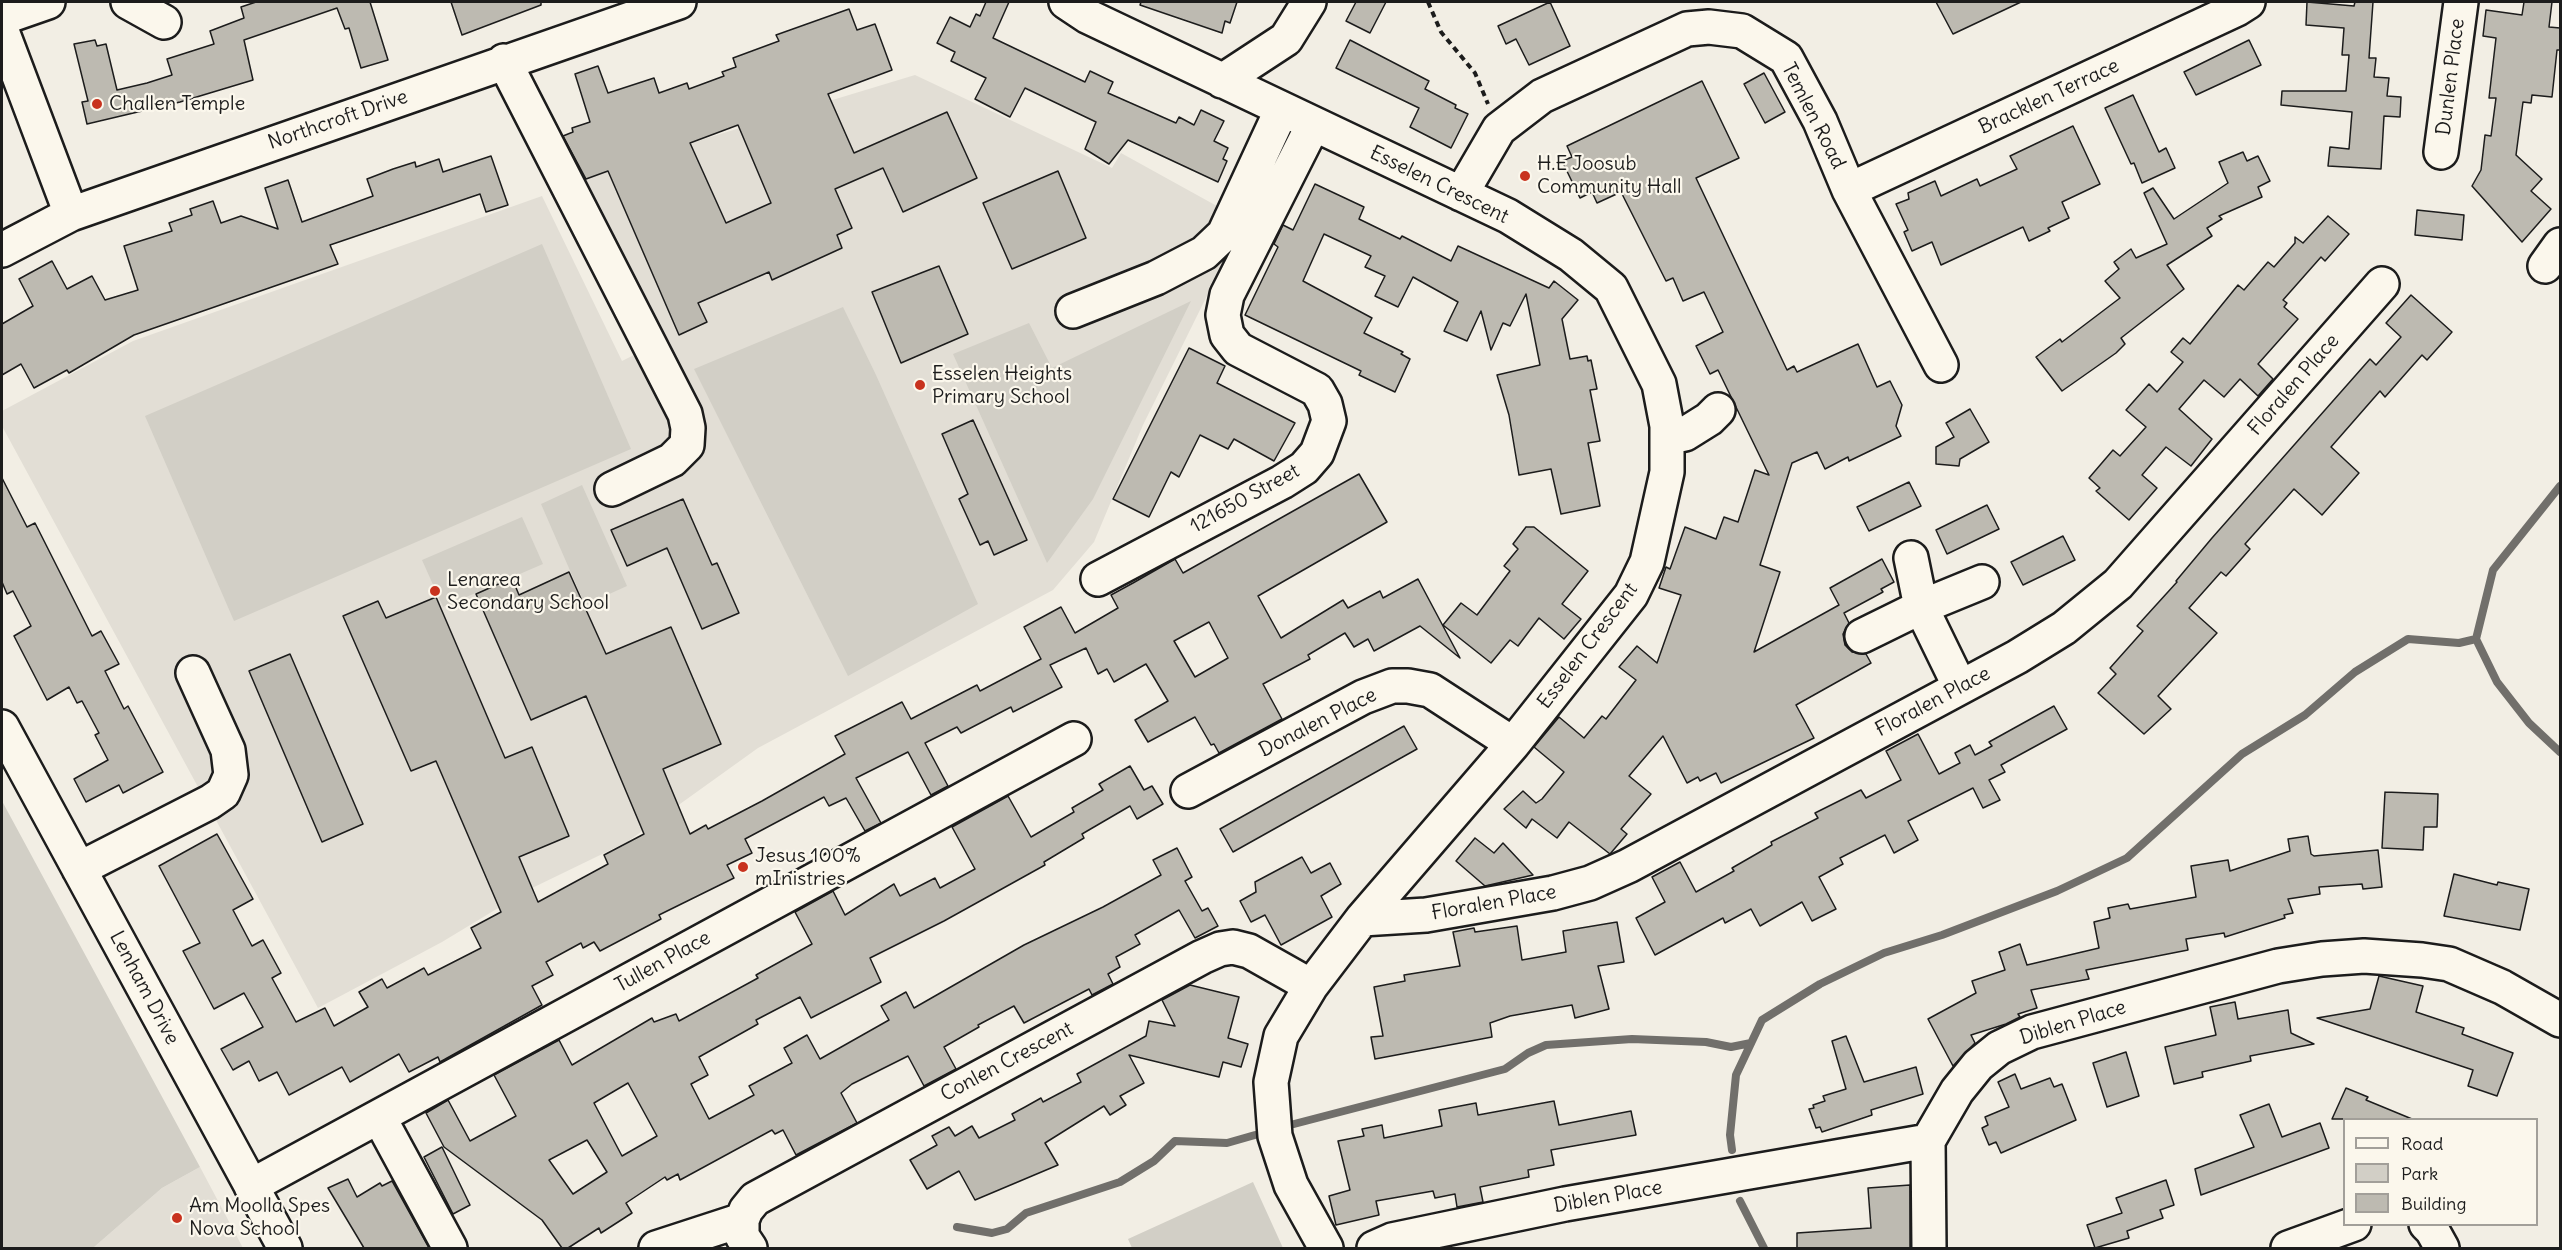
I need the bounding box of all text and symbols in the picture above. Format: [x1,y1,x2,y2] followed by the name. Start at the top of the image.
[2432,17,2470,137] street label: Dunlen Place
[1975,54,2123,140] street label: Bracklen Terrace
[1776,59,1850,173] street label: Temlen Road
[265,85,411,155] street label: Northcroft Drive
[109,92,245,116] place label: Challen Temple
[90,97,104,111] marker: Challen Temple
[1366,141,1512,229] street label: Esselen Crescent
[1537,152,1682,199] place label: H.E Joosub Community Hall
[1518,169,1532,183] marker: H.E Joosub Community Hall
[2243,329,2345,441] street label: Floralen Place
[932,362,1072,409] place label: Esselen Heights Primary School
[913,378,927,392] marker: Esselen Heights Primary School
[1186,459,1304,539] street label: 121650 Street
[447,568,609,615] place label: Lenarea Secondary School
[1533,578,1643,714] street label: Esselen Crescent
[428,584,442,598] marker: Lenarea Secondary School
[1872,662,1994,742] street label: Floralen Place
[1255,683,1381,763] street label: Donalen Place
[755,844,861,891] place label: Jesus 100% mInistries
[736,860,750,874] marker: Jesus 100% mInistries
[1430,880,1558,926] street label: Floralen Place
[611,926,715,998] street label: Tullen Place
[104,927,184,1049] street label: Lenham Drive
[2017,995,2129,1051] street label: Diblen Place
[937,1017,1077,1107] street label: Conlen Crescent
[2343,1118,2538,1226] legend
[2401,1132,2443,1155] text: Road
[2401,1162,2438,1185] text: Park
[1552,1176,1664,1218] street label: Diblen Place
[2401,1192,2466,1215] text: Building
[189,1194,330,1241] place label: Am Moolla Spes Nova School
[170,1211,184,1225] marker: Am Moolla Spes Nova School

